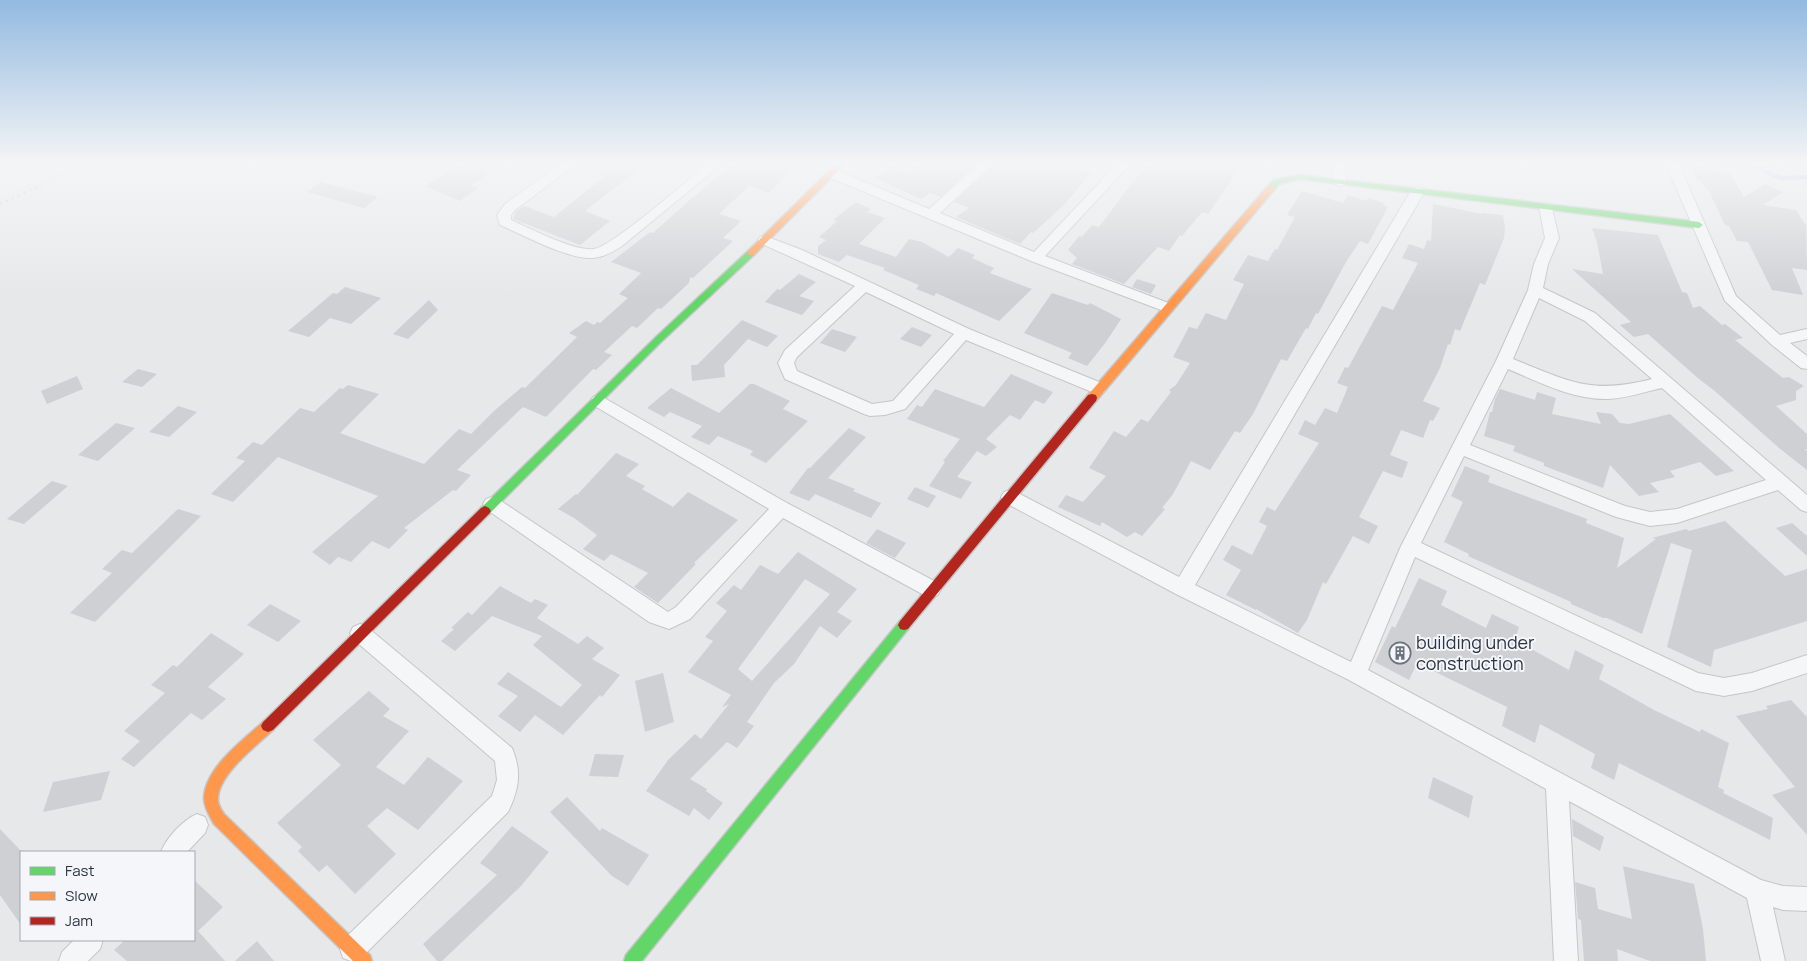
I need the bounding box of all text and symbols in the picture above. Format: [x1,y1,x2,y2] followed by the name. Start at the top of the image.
[1416,630,1535,675] place label: building under construction
[1388,641,1412,665] building icon: building under construction
[20,851,195,941] legend
[65,860,94,881] text: Fast
[65,885,98,906] text: Slow
[65,910,93,931] text: Jam

